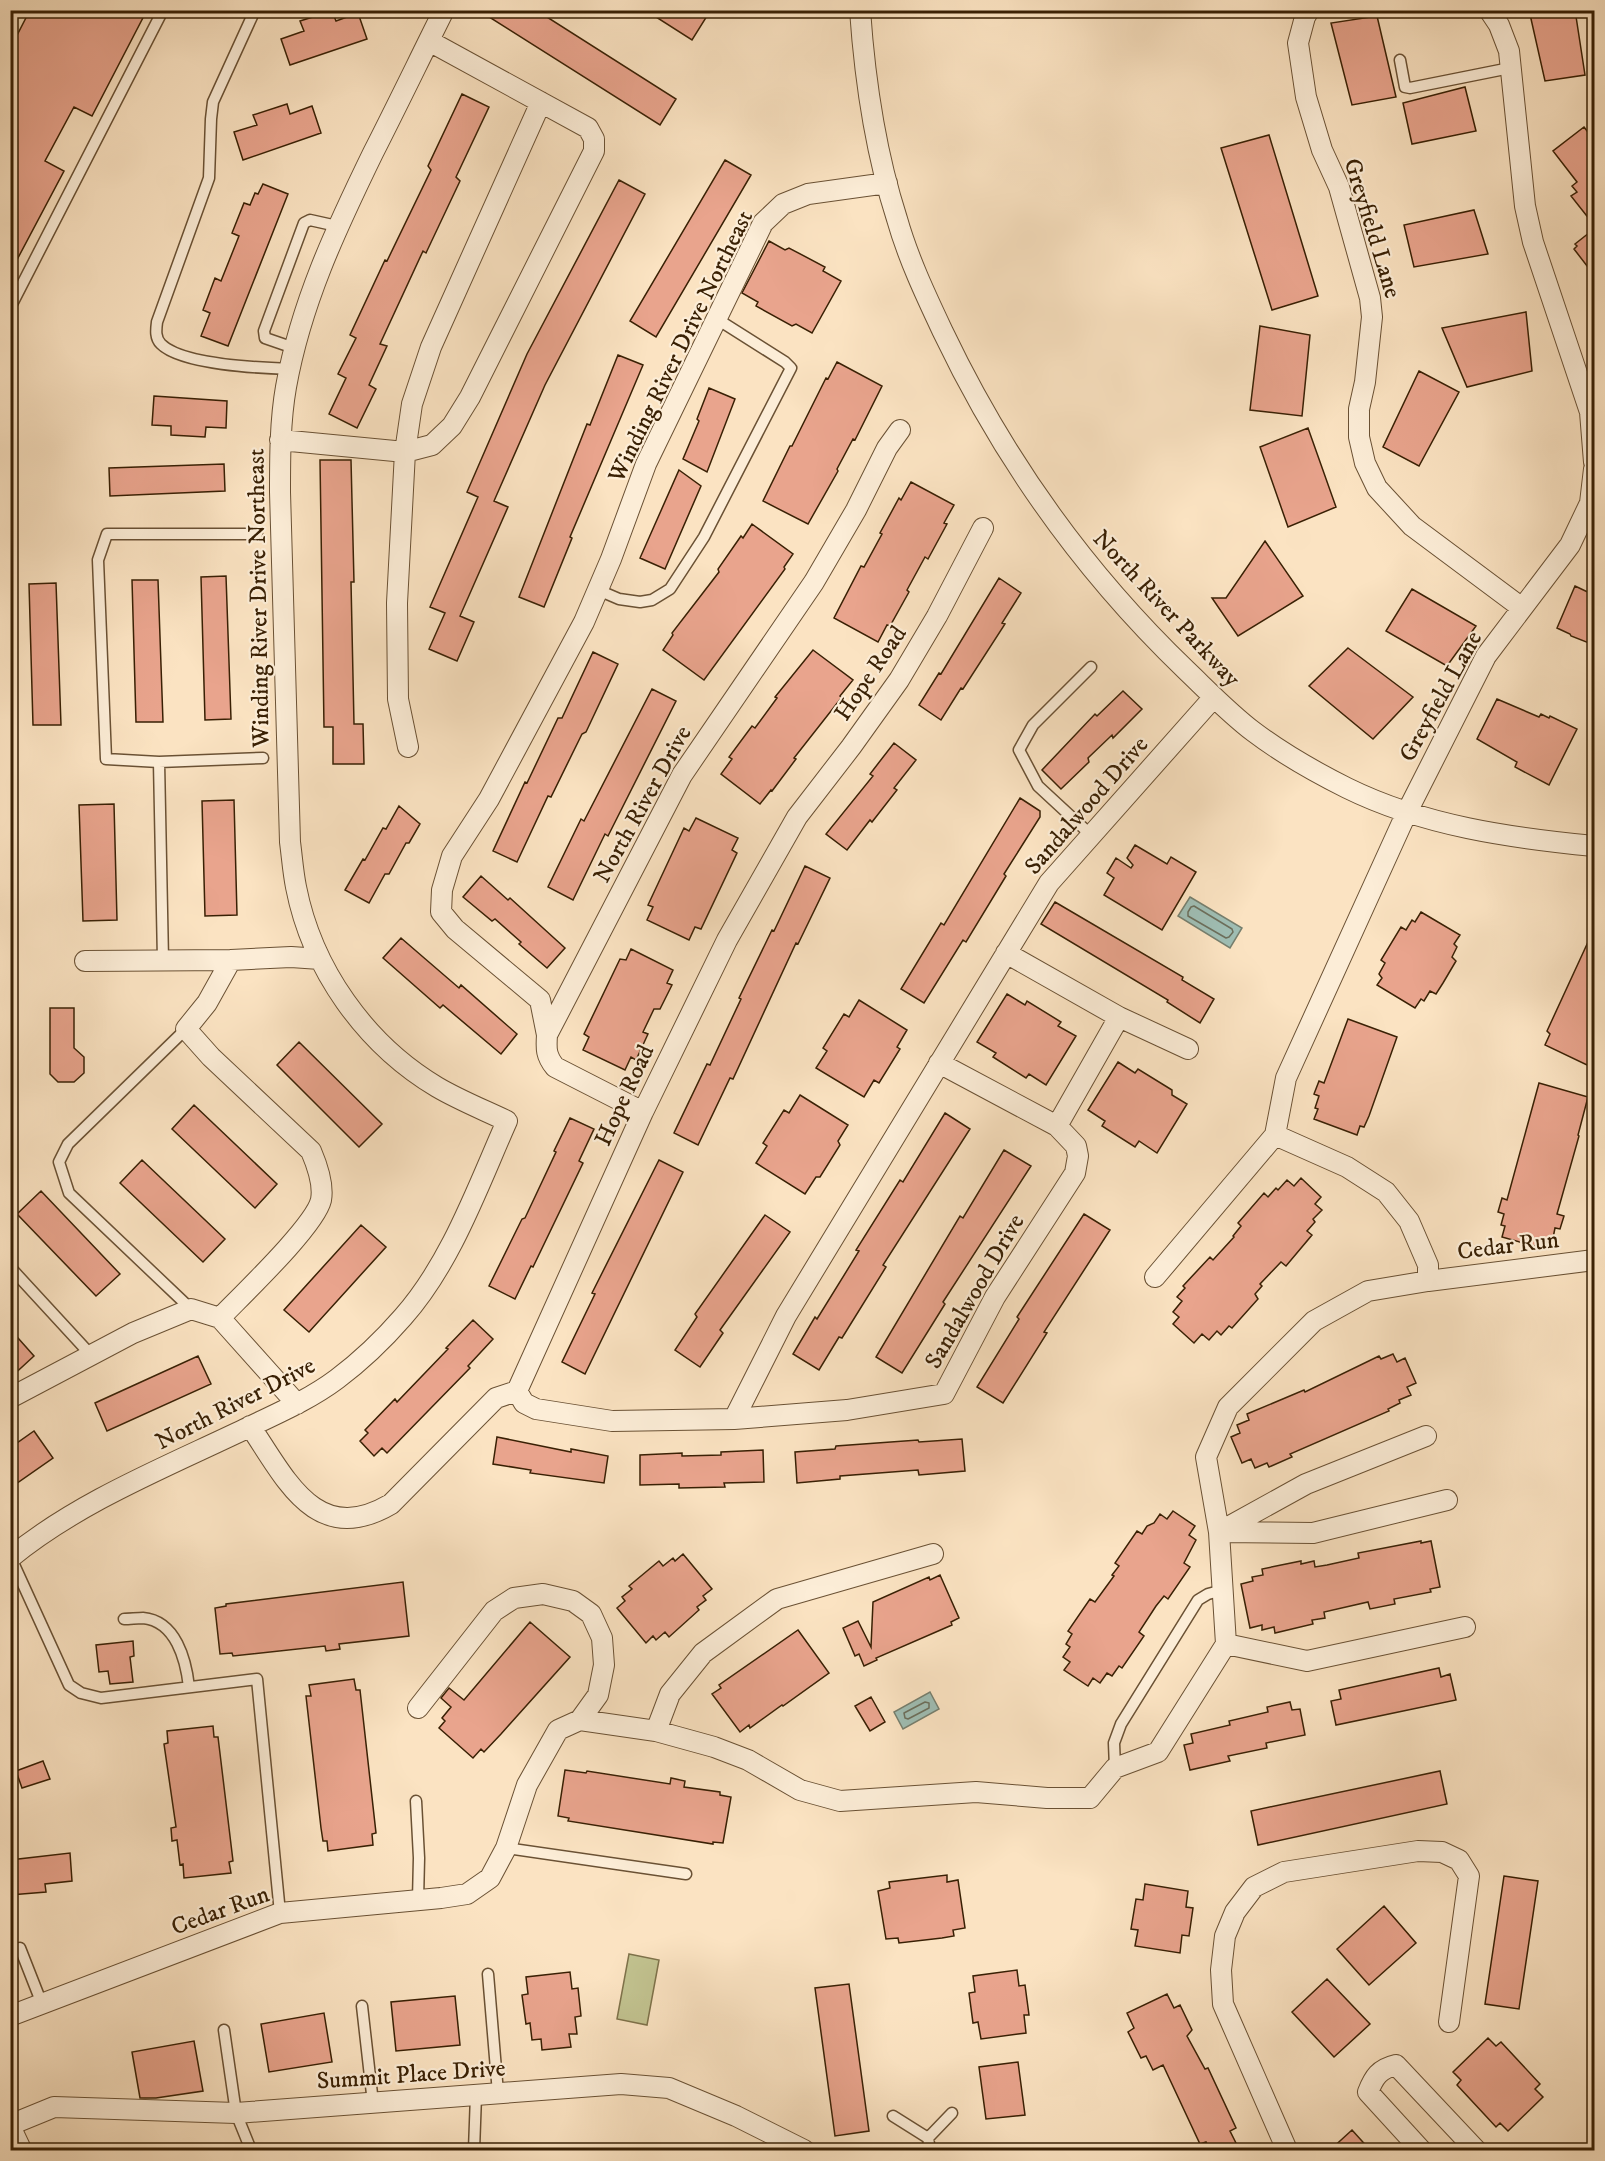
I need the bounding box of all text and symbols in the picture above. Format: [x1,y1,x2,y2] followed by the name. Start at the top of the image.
[1337,155,1408,302] street label: Greyfield Lane
[601,205,760,488] street label: Winding River Drive Northeast
[241,448,277,749] street label: Winding River Drive Northeast
[1086,524,1247,694] street label: North River Parkway
[828,620,914,727] street label: Hope Road
[1393,626,1489,767] street label: Greyfield Lane
[587,721,699,888] street label: North River Drive
[1018,730,1155,881] street label: Sandalwood Drive
[588,1040,661,1151] street label: Hope Road
[918,1209,1031,1374] street label: Sandalwood Drive
[1456,1225,1561,1267] street label: Cedar Run
[151,1351,320,1457] street label: North River Drive
[167,1879,274,1943] street label: Cedar Run
[316,2053,507,2097] street label: Summit Place Drive

